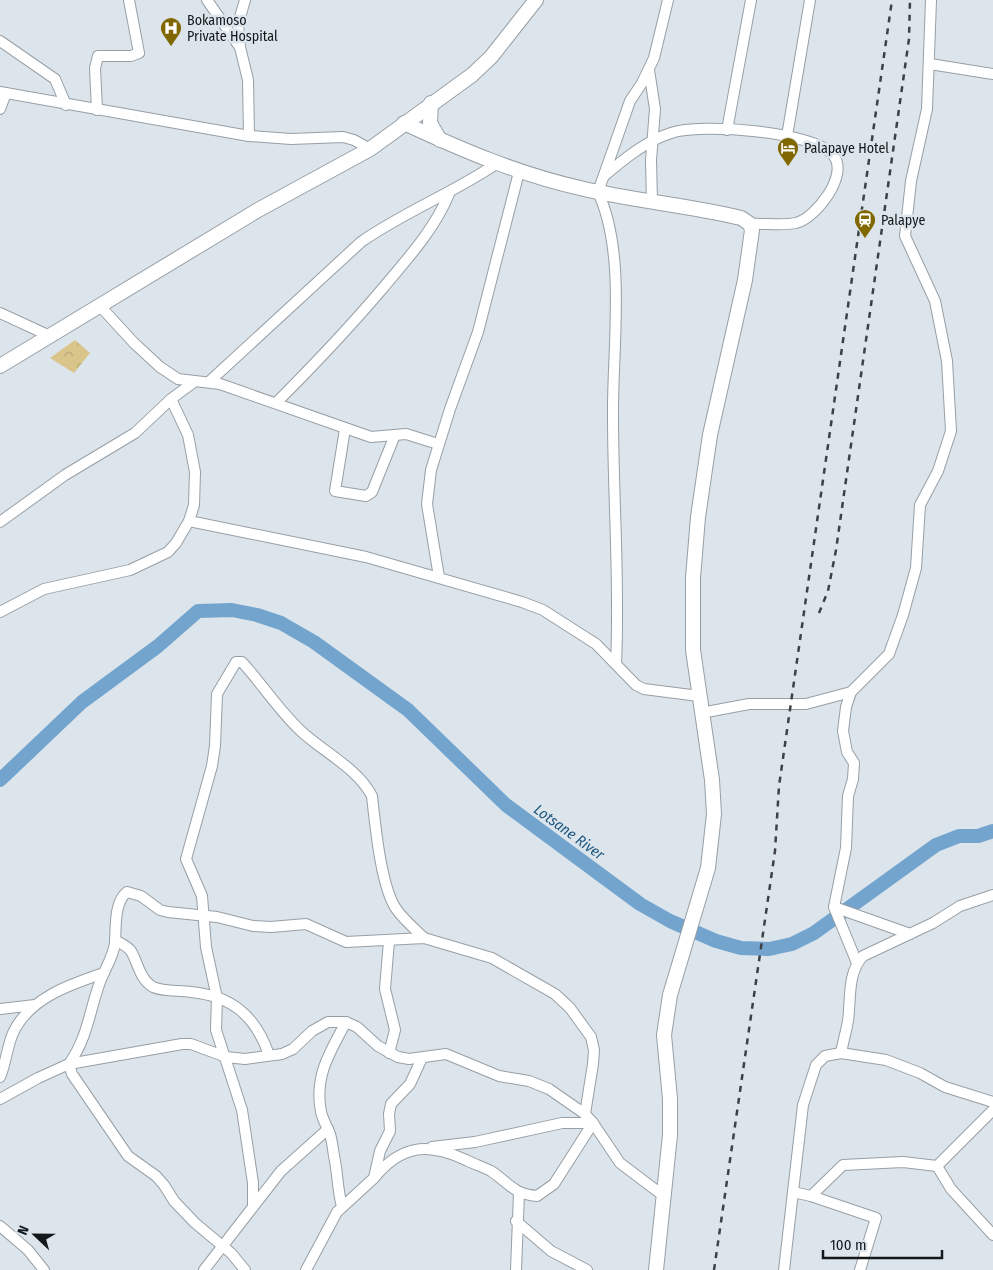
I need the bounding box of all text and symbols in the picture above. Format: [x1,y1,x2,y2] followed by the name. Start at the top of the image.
[187,12,278,45] place label: Bokamoso Private Hospital
[159,16,183,47] hospital icon: Bokamoso Private Hospital
[776,136,800,167] hotel icon: Palapaye Hotel
[804,140,889,157] place label: Palapaye Hotel
[853,208,877,239] station icon: Palapye
[881,212,925,229] place label: Palapye
[530,801,608,864] water label: Lotsane River
[10,1210,60,1260] north arrow
[14,1223,33,1237] text: N
[823,1228,942,1260] scale bar
[830,1236,867,1254] text: 100 m

